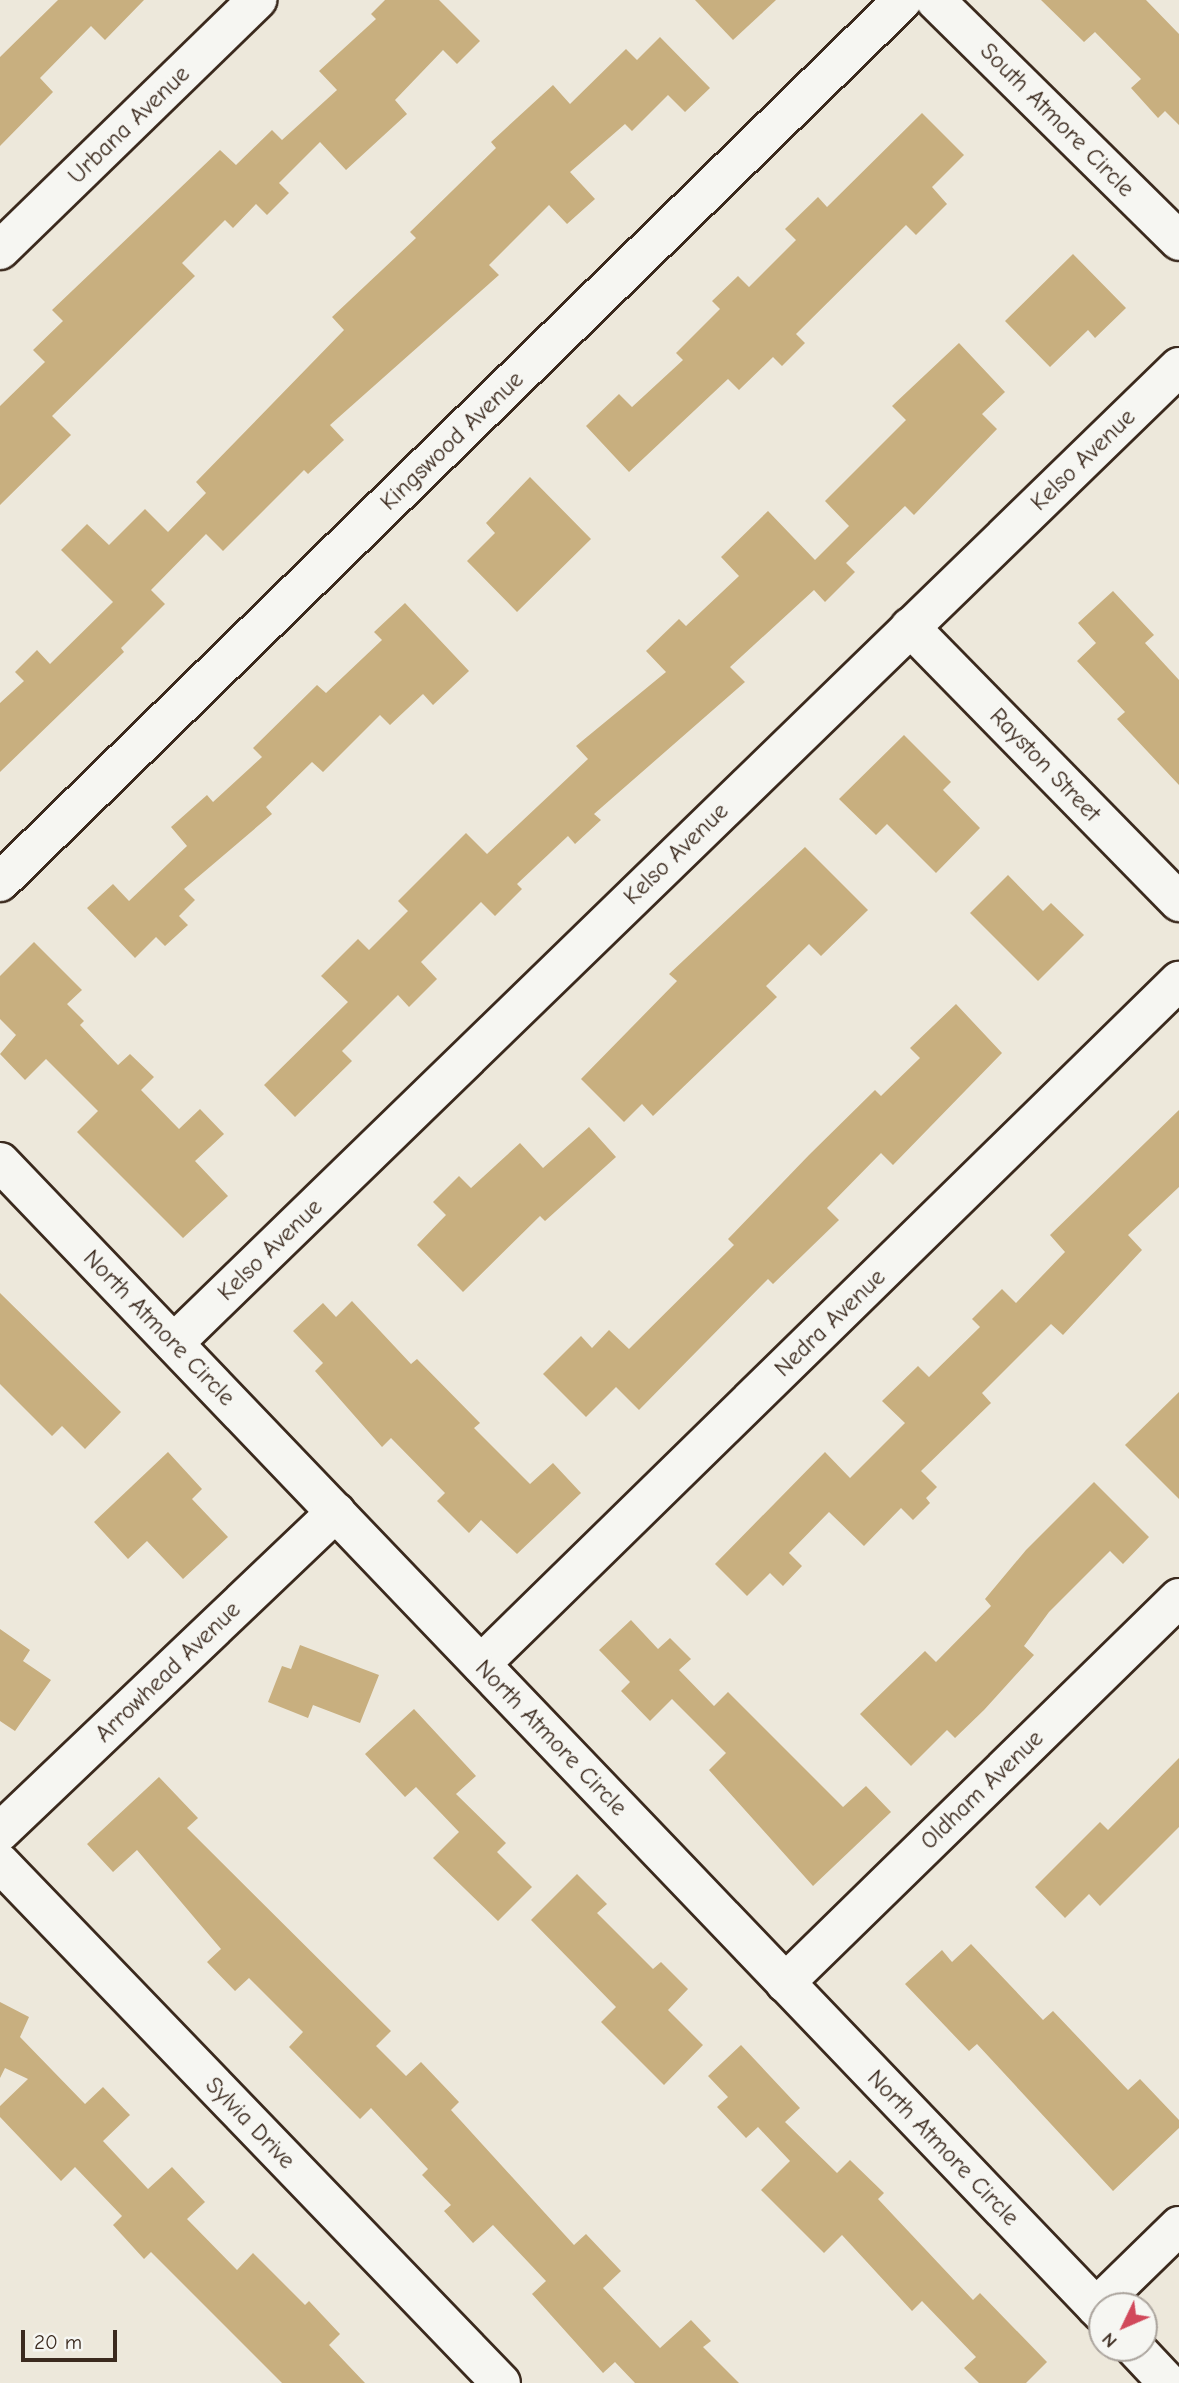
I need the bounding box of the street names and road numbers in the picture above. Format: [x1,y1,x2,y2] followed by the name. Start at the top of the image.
[974,37,1140,203] street label: South Atmore Circle
[62,60,196,190] street label: Urbana Avenue
[374,365,530,517] street label: Kingswood Avenue
[1025,403,1141,517] street label: Kelso Avenue
[983,702,1107,828] street label: Rayston Street
[618,797,734,911] street label: Kelso Avenue
[212,1193,328,1307] street label: Kelso Avenue
[77,1244,241,1412] street label: North Atmore Circle
[769,1263,891,1383] street label: Nedra Avenue
[89,1595,247,1749] street label: Arrowhead Avenue
[469,1654,633,1822] street label: North Atmore Circle
[915,1724,1049,1856] street label: Oldham Avenue
[861,2064,1025,2232] street label: North Atmore Circle
[199,2071,301,2175] street label: Sylvia Drive

